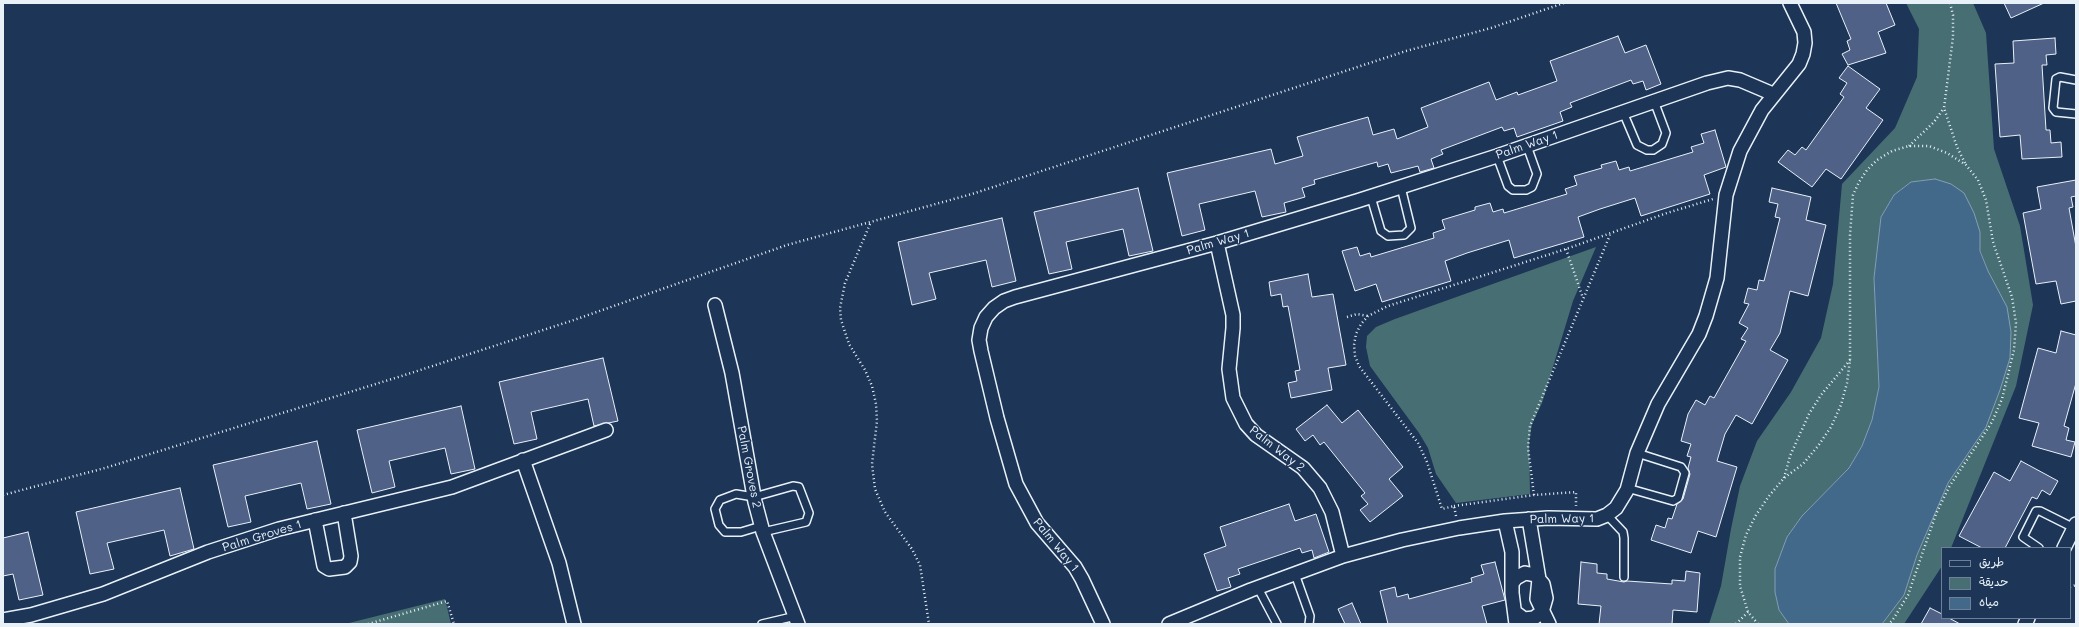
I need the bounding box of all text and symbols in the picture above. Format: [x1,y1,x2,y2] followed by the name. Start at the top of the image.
[1494,128,1560,162] street label: Palm Way 1
[1185,226,1251,258] street label: Palm Way 1
[1247,423,1307,475] street label: Palm Way 2
[734,425,764,509] street label: Palm Groves 2
[1530,511,1594,527] street label: Palm Way 1
[1030,515,1082,575] street label: Palm Way 1
[221,517,303,555] street label: Palm Groves 1
[1941,547,2071,619] legend
[1979,553,2004,569] text: طريق
[1979,573,2008,589] text: حديقة
[1979,593,1999,609] text: مياه

